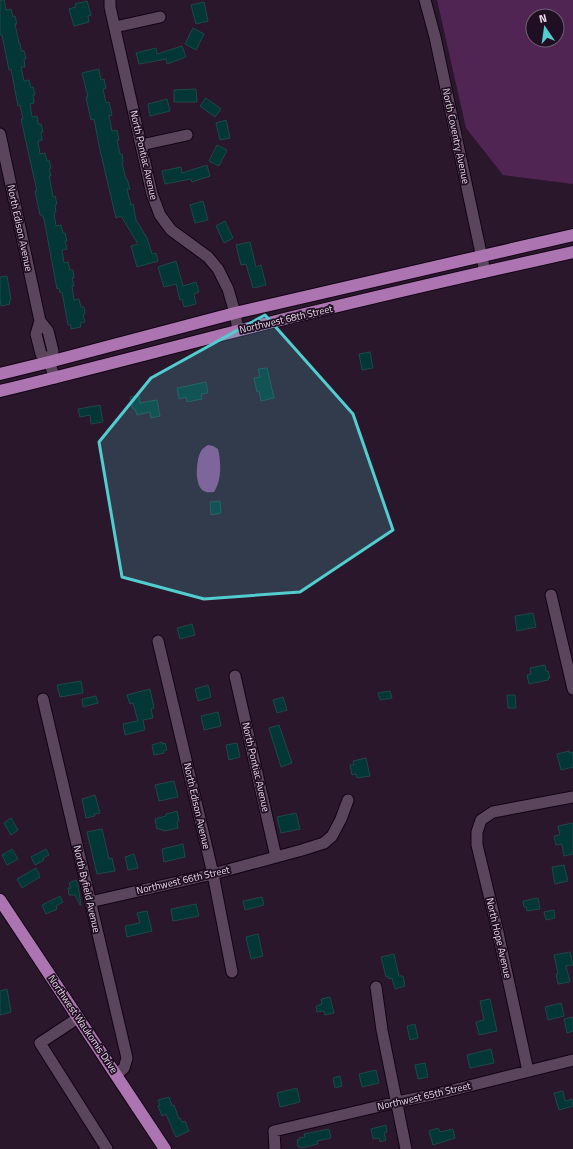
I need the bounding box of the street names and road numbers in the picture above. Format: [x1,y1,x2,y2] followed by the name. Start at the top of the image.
[439,87,473,185] street label: North Coventry Avenue
[126,109,162,201] street label: North Pontiac Avenue
[3,183,37,273] street label: North Edison Avenue
[238,301,335,337] street label: Northwest 68th Street
[238,721,274,813] street label: North Pontiac Avenue
[180,761,214,851] street label: North Edison Avenue
[70,844,104,934] street label: North Byfield Avenue
[135,862,232,898] street label: Northwest 66th Street
[482,896,516,980] street label: North Hope Avenue
[44,972,122,1076] street label: Northwest Waukomis Drive
[376,1078,473,1114] street label: Northwest 65th Street

